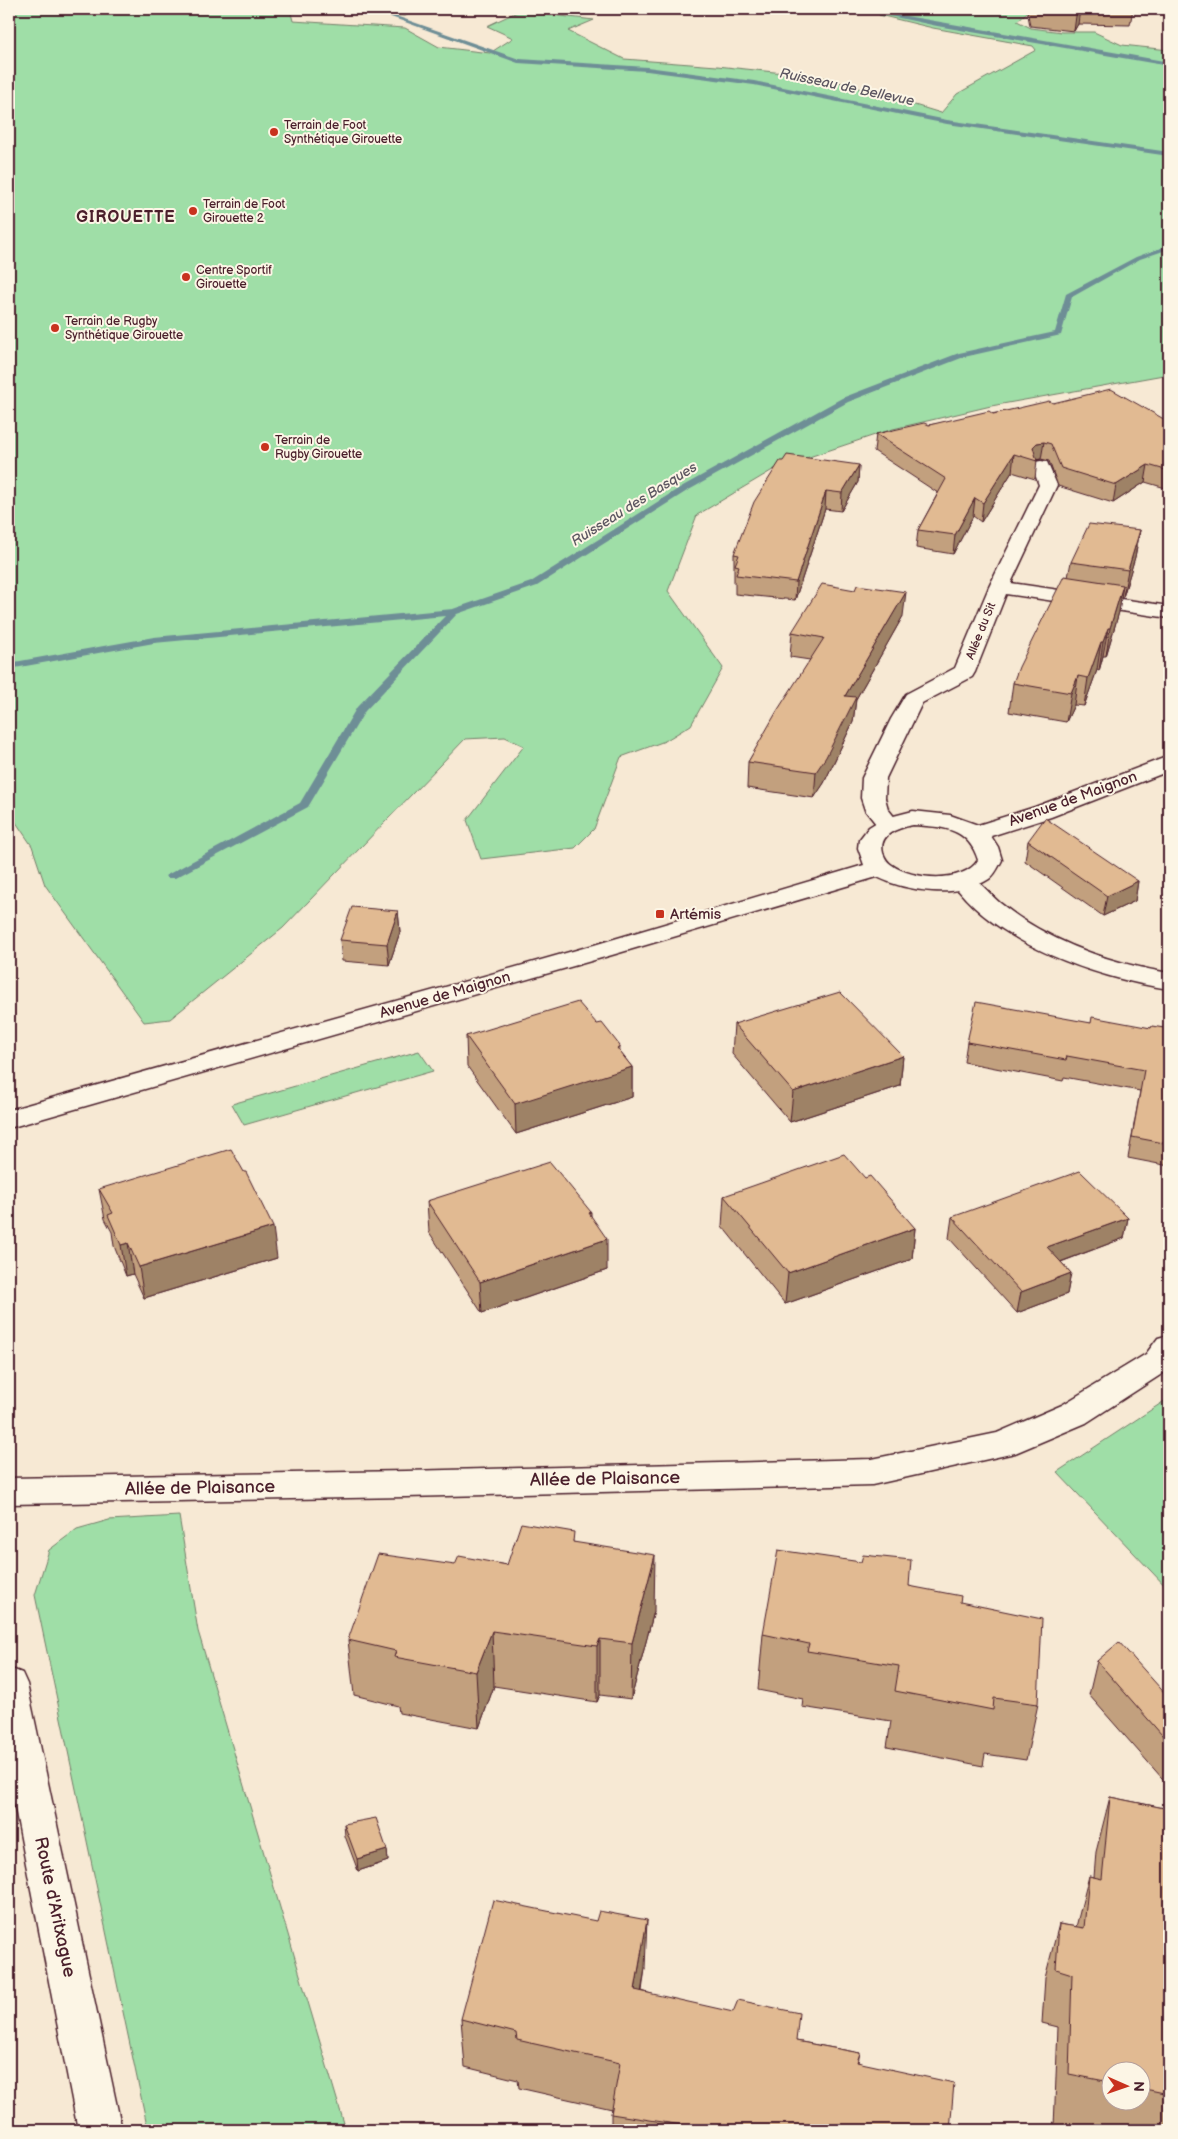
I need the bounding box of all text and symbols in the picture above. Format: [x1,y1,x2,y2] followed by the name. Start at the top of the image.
[778,64,916,110] water label: Ruisseau de Bellevue
[284,118,402,147] place label: Terrain de Foot Synthétique Girouette
[268,126,280,138] marker: Terrain de Foot Synthétique Girouette
[203,197,286,226] place label: Terrain de Foot Girouette 2
[187,205,199,217] marker: Terrain de Foot Girouette 2
[76,208,176,227] district label: GIROUETTE
[196,263,272,292] place label: Centre Sportif Girouette
[180,271,192,283] marker: Centre Sportif Girouette
[65,314,183,343] place label: Terrain de Rugby Synthétique Girouette
[49,322,61,334] marker: Terrain de Rugby Synthétique Girouette
[275,433,362,462] place label: Terrain de Rugby Girouette
[259,441,271,453] marker: Terrain de Rugby Girouette
[568,458,700,550] water label: Ruisseau des Basques
[963,600,999,662] street label: Allée du Sit
[1006,767,1140,831] street label: Avenue de Maignon
[670,905,722,924] place label: Artémis
[654,908,666,920] marker: Artémis
[378,967,512,1023] street label: Avenue de Maignon
[530,1467,681,1491] street label: Allée de Plaisance
[125,1476,276,1500] street label: Allée de Plaisance
[30,1835,80,1979] street label: Route d'Aritxague
[1100,2062,1150,2112] north arrow
[1130,2081,1147,2092] text: N

